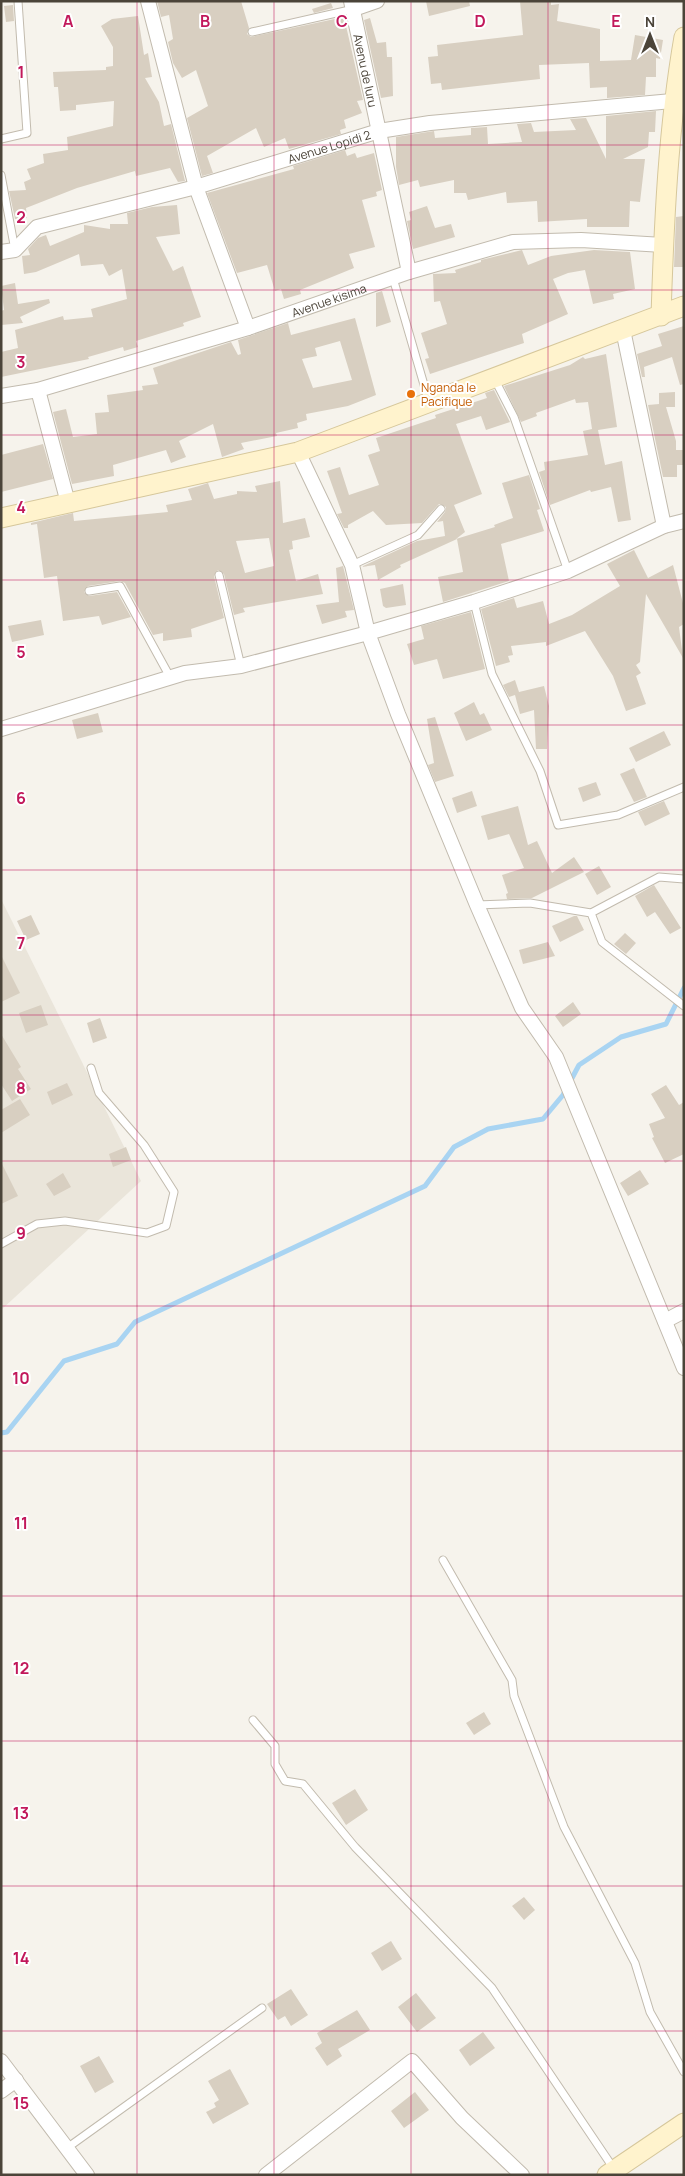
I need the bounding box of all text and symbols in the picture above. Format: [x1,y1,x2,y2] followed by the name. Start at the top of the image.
[63,10,74,32] text: A
[200,10,210,32] text: B
[336,10,348,32] text: C
[474,10,486,32] text: D
[611,10,621,32] text: E
[625,10,675,60] north arrow
[645,12,655,31] text: N
[350,32,382,109] street label: Avenu de luru
[17,61,25,83] text: 1
[285,126,373,167] street label: Avenue Lopidi 2
[16,206,26,228] text: 2
[289,279,369,321] street label: Avenue kisima
[16,351,26,373] text: 3
[421,379,476,410] place label: Nganda le Pacifique
[405,388,417,400] marker: Nganda le Pacifique
[16,496,26,518] text: 4
[16,641,26,663] text: 5
[16,787,26,809] text: 6
[17,932,25,954] text: 7
[16,1077,26,1099] text: 8
[16,1222,26,1244] text: 9
[12,1367,30,1389] text: 10
[14,1512,28,1534] text: 11
[13,1657,29,1679] text: 12
[13,1802,29,1824] text: 13
[13,1947,29,1969] text: 14
[13,2092,29,2114] text: 15

